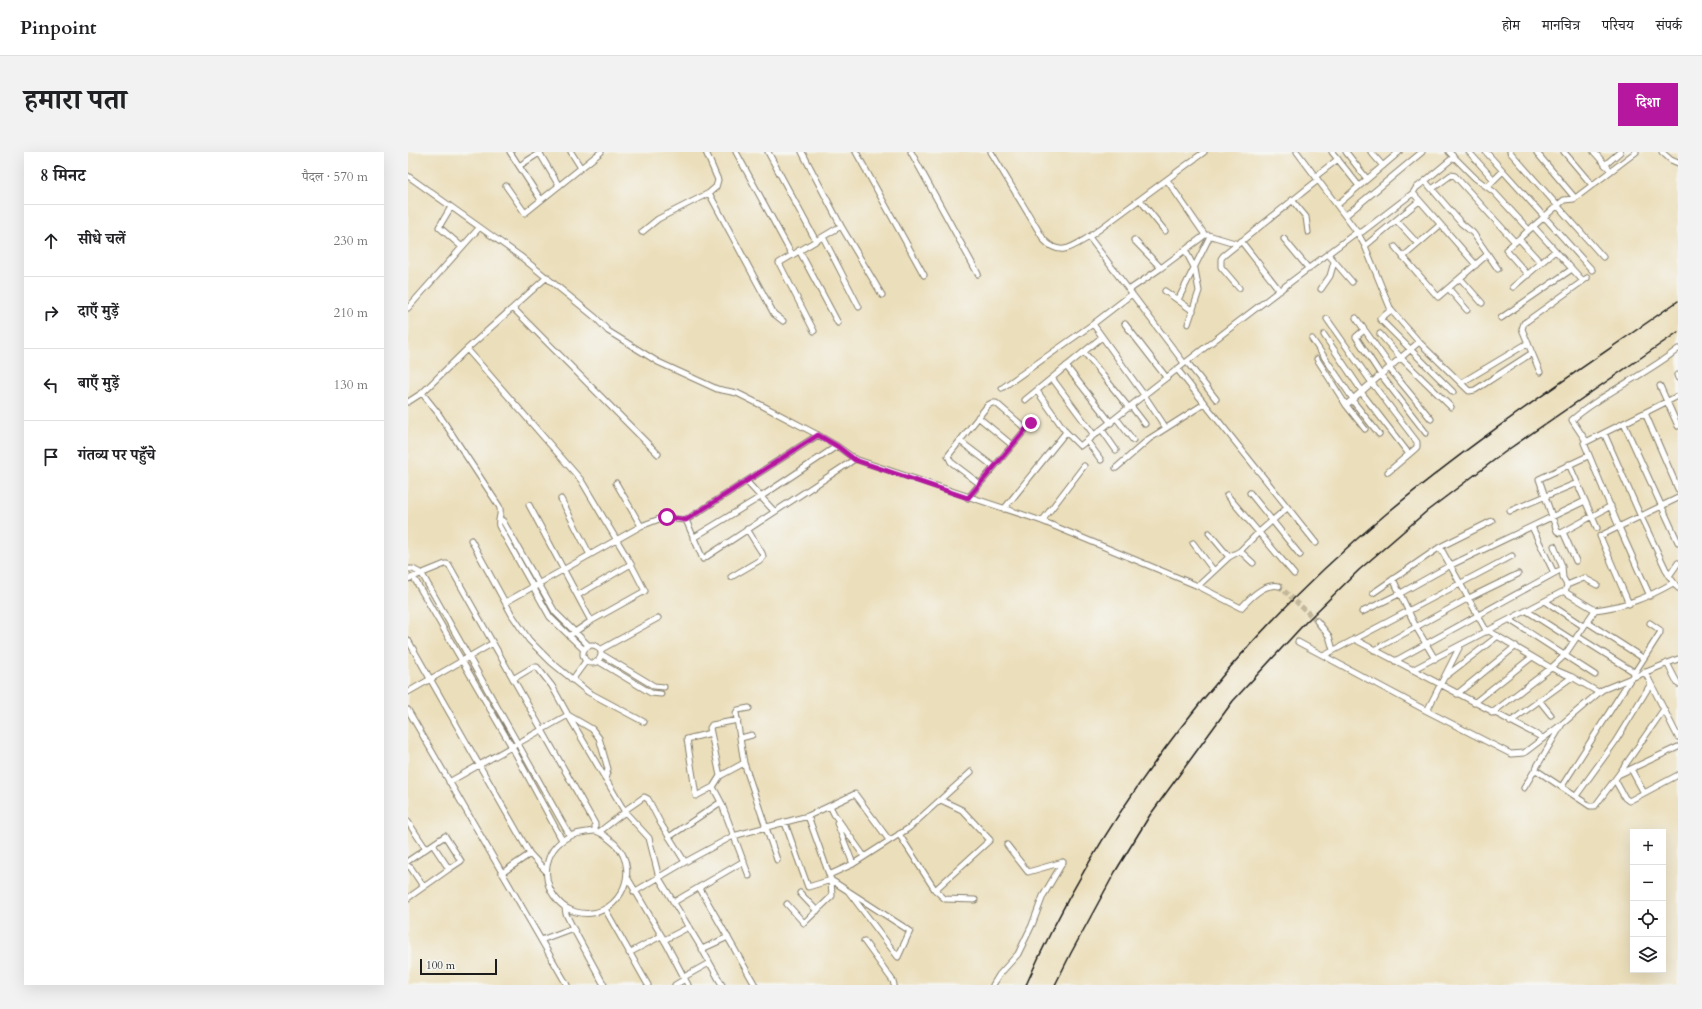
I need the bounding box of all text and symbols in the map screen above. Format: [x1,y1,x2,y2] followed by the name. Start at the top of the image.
[20,15,97,41] text: Pinpoint
[1502,16,1520,35] text: होम
[1542,16,1580,35] text: मानचित्र
[1602,16,1634,35] text: परिचय
[1656,16,1682,35] text: संपर्क
[24,81,127,119] text: हमारा पता
[1618,83,1678,126] button: दिशा
[40,164,86,187] text: 8 मिनट
[302,168,368,186] text: पैदल · 570 m
[78,229,126,249] text: सीधे चलें
[40,230,62,252] icon: ahead
[334,232,368,250] text: 230 m
[78,301,119,321] text: दाएँ मुड़ें
[40,302,62,324] icon: right
[334,304,368,322] text: 210 m
[78,373,119,393] text: बाएँ मुड़ें
[40,374,62,396] icon: left
[334,376,368,394] text: 130 m
[1022,414,1040,432] route end
[78,445,155,465] text: गंतव्य पर पहुँचे
[40,446,62,468] icon: arrive
[658,508,676,526] route start
[1630,829,1666,973] map controls
[1630,829,1666,865] button: +
[1630,865,1666,901] button: −
[1630,901,1666,937] button: locate
[1630,937,1666,973] button: layers
[420,957,497,976] scale bar
[426,958,455,973] text: 100 m

